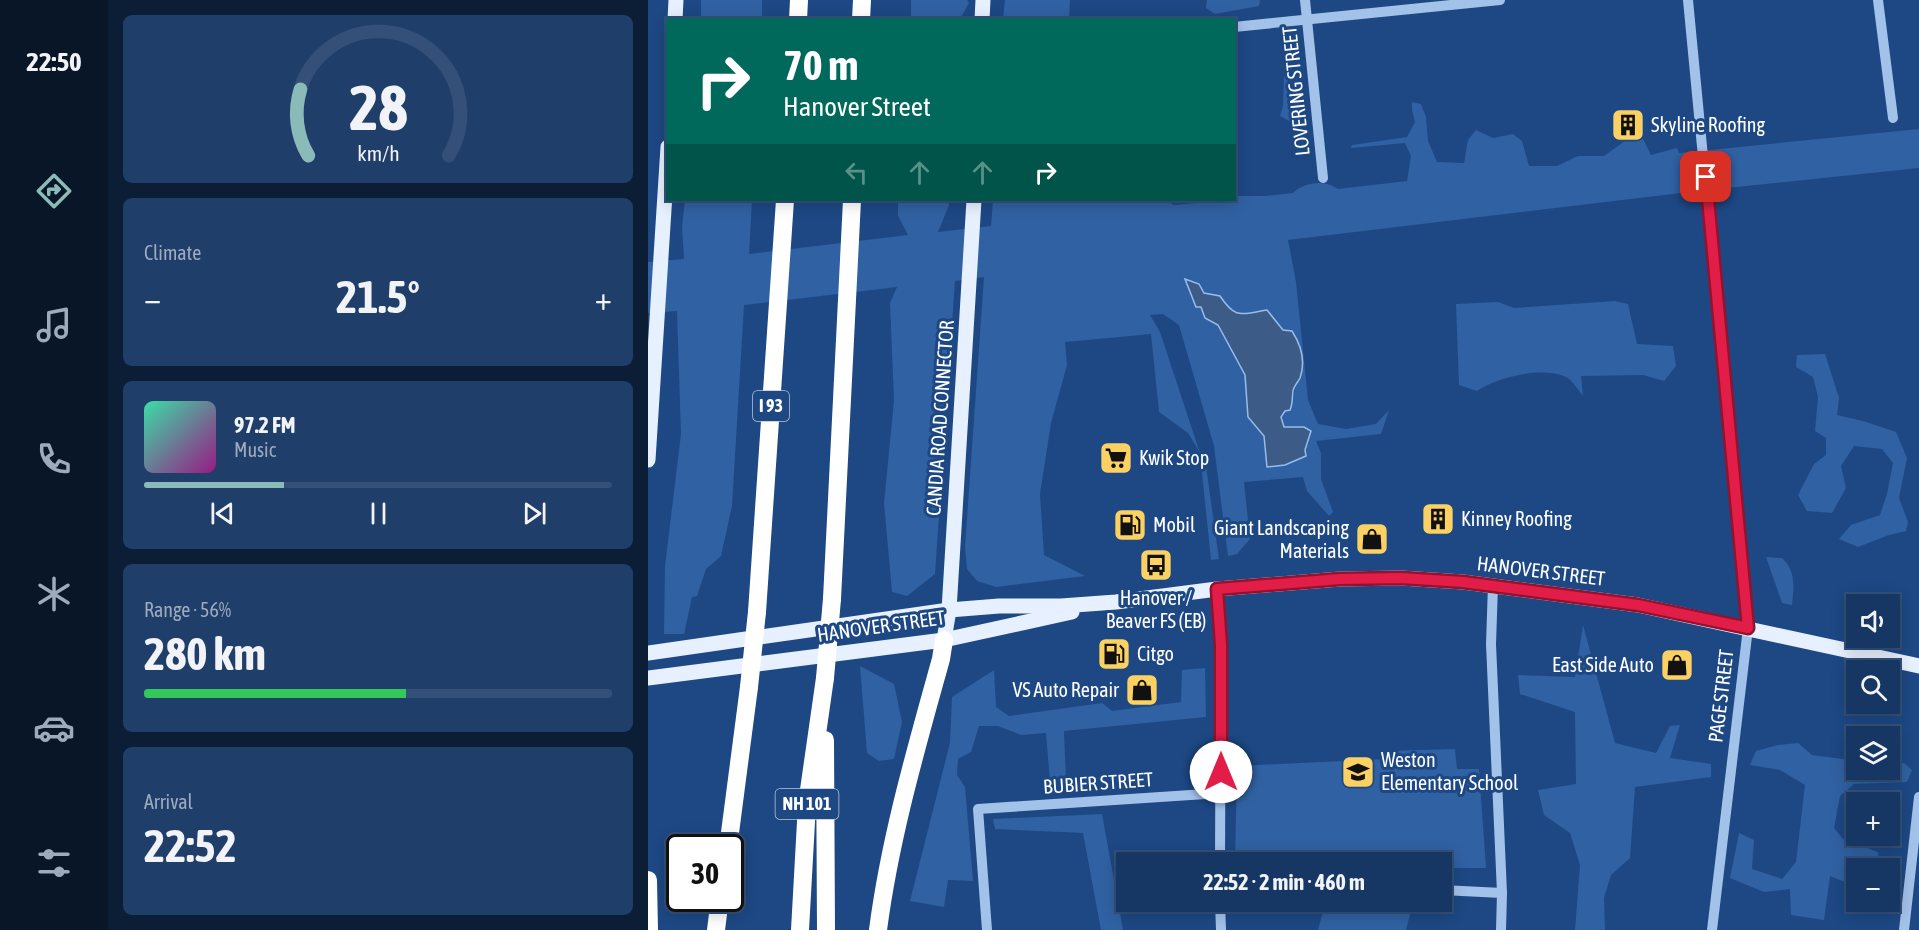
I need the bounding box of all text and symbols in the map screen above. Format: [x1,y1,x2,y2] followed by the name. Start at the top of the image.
[1277,25,1314,157] street label: LOVERING STREET
[783,41,858,89] text: 70 m
[684,42,762,120] icon: right
[26,46,82,77] text: 22:50
[349,72,407,143] text: 28
[783,91,931,122] text: Hanover Street
[1610,107,1646,143] building icon: Skyline Roofing
[1651,113,1765,136] place label: Skyline Roofing
[357,141,399,166] text: km/h
[1680,151,1731,202] pin
[840,156,873,189] icon: left
[903,156,936,189] icon: ahead
[966,156,999,189] icon: ahead
[1029,156,1062,189] icon: right
[1689,160,1722,193] icon: arrive
[33,170,75,212] icon: directions
[144,241,201,264] text: Climate
[336,271,420,323] text: 21.5°
[144,279,161,317] text: −
[595,279,612,317] text: +
[33,304,75,346] icon: music
[921,319,958,517] street label: CANDIA ROAD CONNECTOR
[753,391,789,421] road number: I 93
[234,412,296,438] text: 97.2 FM
[33,438,75,480] icon: phone
[234,438,276,461] text: Music
[1098,440,1134,476] supermarket icon: Kwik Stop
[1139,446,1209,469] place label: Kwik Stop
[206,497,239,530] icon: previous
[362,497,395,530] icon: pause
[518,497,551,530] icon: next
[1420,501,1456,537] building icon: Kinney Roofing
[1112,507,1148,543] fuel station icon: Mobil
[1461,507,1572,530] place label: Kinney Roofing
[1153,513,1196,536] place label: Mobil
[1214,516,1349,562] place label: Giant Landscaping Materials
[1354,521,1390,557] shop icon: Giant Landscaping Materials
[1138,547,1174,583] bus stop icon: Hanover / Beaver FS (EB)
[1476,551,1607,590] street label: HANOVER STREET
[33,573,75,615] icon: climate
[1106,586,1206,632] place label: Hanover / Beaver FS (EB)
[1846,594,1900,912] map controls
[1846,594,1900,648] button: sound
[144,598,231,621] text: Range · 56%
[816,605,946,646] street label: HANOVER STREET
[144,628,266,680] text: 280 km
[1096,636,1132,672] fuel station icon: Citgo
[1137,642,1174,665] place label: Citgo
[1659,647,1695,683] shop icon: East Side Auto
[1703,648,1738,744] street label: PAGE STREET
[1552,653,1654,676] place label: East Side Auto
[1846,660,1900,714] button: search
[1124,672,1160,708] shop icon: VS Auto Repair
[1013,678,1120,701] place label: VS Auto Repair
[33,707,75,749] icon: car
[1846,726,1900,780] button: layers
[1189,740,1253,804] position arrow
[1381,748,1519,794] place label: Weston Elementary School
[1340,754,1376,790] school or university icon: Weston Elementary School
[1042,767,1154,798] street label: BUBIER STREET
[776,789,838,819] road number: NH 101
[144,790,193,813] text: Arrival
[1846,792,1900,846] button: +
[144,820,237,872] text: 22:52
[666,834,744,912] speed limit sign: 30
[33,842,75,884] icon: filters
[1846,858,1900,912] button: −
[1203,869,1365,895] text: 22:52 · 2 min · 460 m

